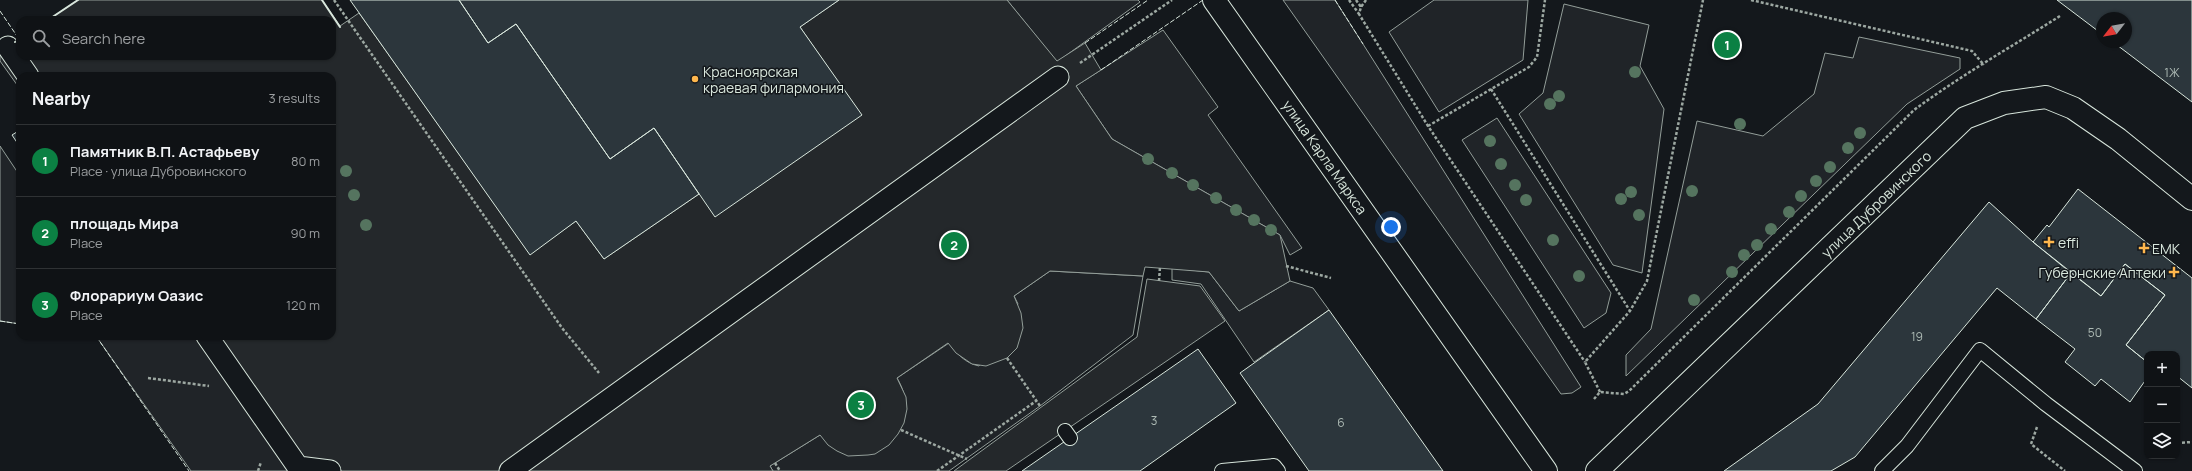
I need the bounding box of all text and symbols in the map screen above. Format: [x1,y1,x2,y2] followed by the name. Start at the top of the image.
[2096,12,2132,48] north arrow
[16,16,336,60] search box
[30,27,52,49] icon: search
[62,28,145,49] text: Search here
[1714,30,1740,60] pin: 1
[703,62,844,97] place label: Красноярская краевая филармония
[2164,64,2180,81] house number: 1Ж
[690,74,700,84] marker: Красноярская краевая филармония
[32,87,90,110] text: Nearby
[268,89,320,107] text: 3 results
[1278,96,1372,218] street label: улица Карла Маркса
[70,141,259,162] text: Памятник В.П. Астафьеву
[1817,146,1935,262] street label: улица Дубровинского
[42,152,48,170] text: 1
[291,152,320,170] text: 80 m
[70,162,246,180] text: Place · улица Дубровинского
[70,213,179,234] text: площадь Мира
[1381,217,1401,237] your location
[41,224,49,242] text: 2
[290,224,320,242] text: 90 m
[941,230,967,260] pin: 2
[2058,233,2079,252] place label: effi
[70,234,103,252] text: Place
[2043,236,2055,248] marker: effi
[2152,239,2181,258] place label: ЕМК
[2139,243,2149,253] marker: ЕМК
[2039,263,2166,282] place label: Губернские Аптеки
[2169,267,2179,277] marker: Губернские Аптеки
[70,285,203,306] text: Флорариум Оазис
[41,296,49,314] text: 3
[286,296,320,314] text: 120 m
[70,306,103,324] text: Place
[2088,324,2102,341] house number: 50
[1911,328,1923,345] house number: 19
[2144,351,2180,459] map controls
[2144,351,2180,387] button: +
[2144,387,2180,423] button: −
[848,390,874,420] pin: 3
[1151,412,1157,429] house number: 3
[1337,414,1345,431] house number: 6
[2144,423,2180,459] button: layers

